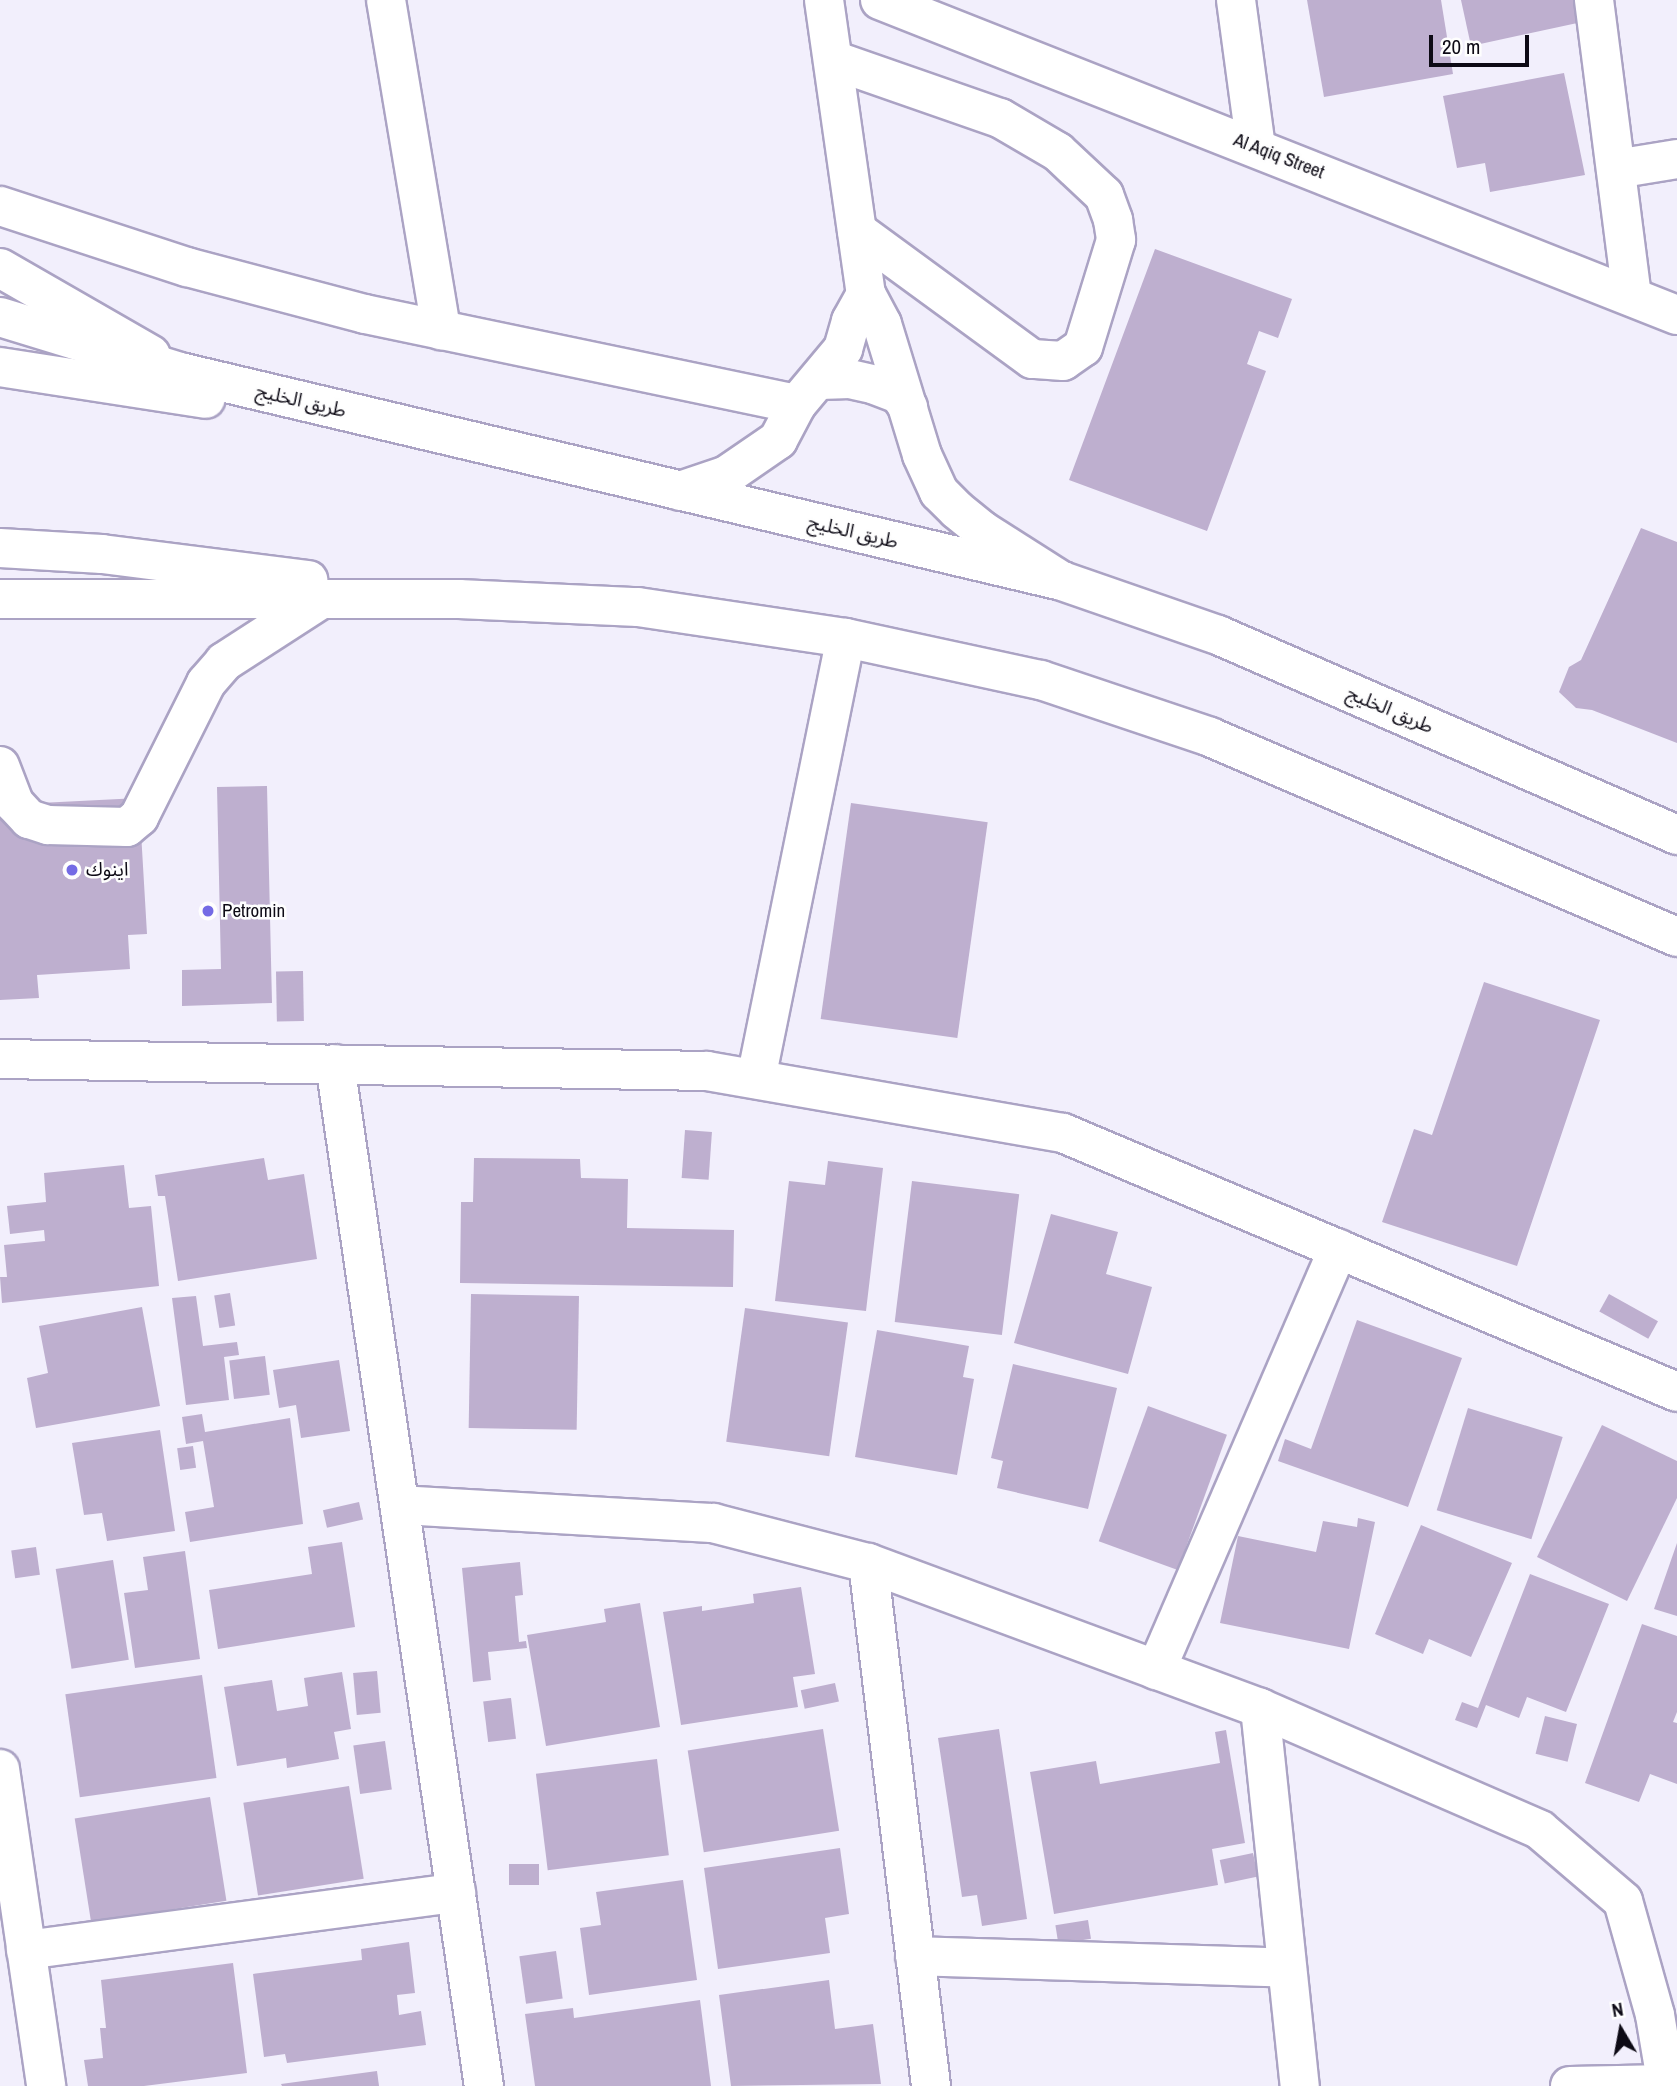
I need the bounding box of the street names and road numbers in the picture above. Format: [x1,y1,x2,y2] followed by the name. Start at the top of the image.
[1230,128,1328,184] street label: Al Aqiq Street
[254,380,348,422] street label: طريق الخليج
[806,511,900,553] street label: طريق الخليج
[1343,682,1437,738] street label: طريق الخليج

